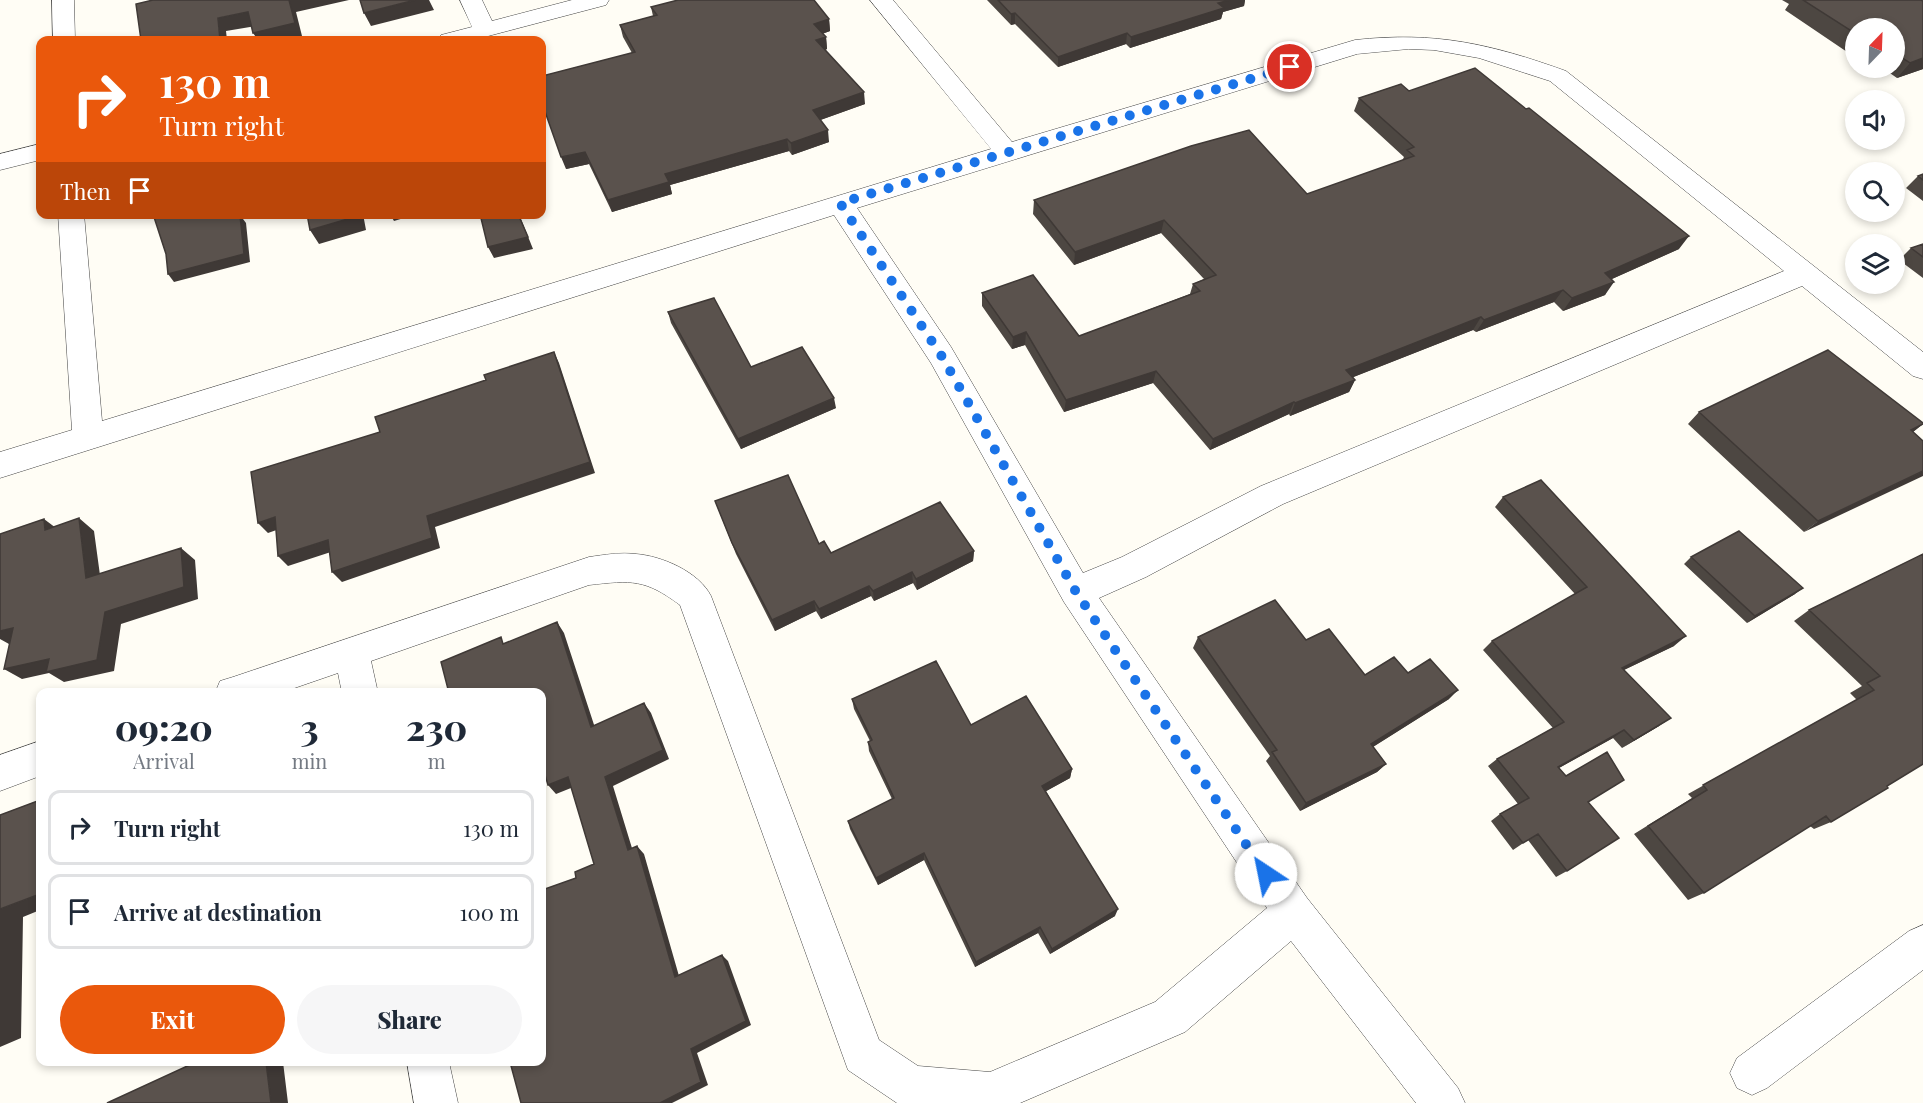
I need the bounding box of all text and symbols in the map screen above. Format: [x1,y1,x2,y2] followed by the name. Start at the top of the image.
[1845,18,1905,78] north arrow
[1845,18,1905,294] map controls
[1264,41,1315,92] pin
[1273,50,1306,83] icon: arrive
[159,53,270,109] text: 130 m
[60,60,138,138] icon: right
[1845,90,1905,150] button: sound
[159,107,284,143] text: Turn right
[1845,162,1905,222] button: search
[123,174,156,207] icon: arrive
[60,176,111,206] text: Then
[1845,234,1905,294] button: layers
[115,702,213,750] text: 09:20
[300,702,318,750] text: 3
[406,702,467,750] text: 230
[133,747,195,774] text: Arrival
[292,747,327,774] text: min
[428,747,445,774] text: m
[63,811,96,844] icon: right
[114,813,220,843] text: Turn right
[463,813,519,843] text: 130 m
[1234,842,1298,906] position arrow
[63,895,96,928] icon: arrive
[114,897,322,927] text: Arrive at destination
[459,897,519,927] text: 100 m
[60,985,285,1054] button: Exit
[297,985,522,1054] button: Share

